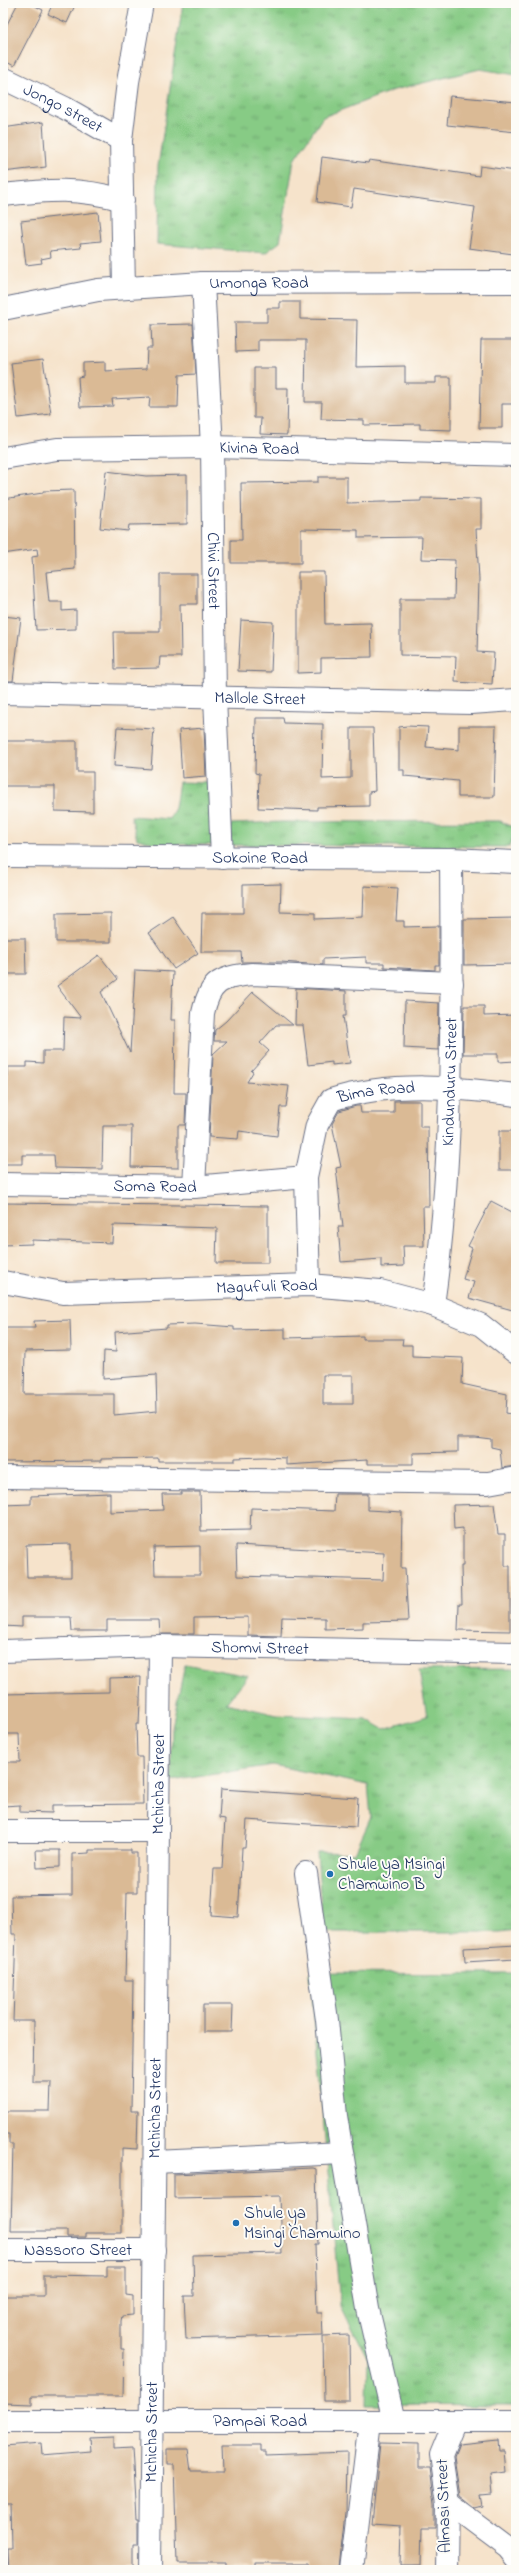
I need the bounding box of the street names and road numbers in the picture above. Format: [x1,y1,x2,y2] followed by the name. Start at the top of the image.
[19,77,108,140] street label: Jongo street
[209,270,309,297] street label: Umonga Road
[219,435,300,462] street label: Kivina Road
[201,532,226,610] street label: Chivi Street
[214,685,306,712] street label: Mallole Street
[212,845,308,871] street label: Sokoine Road
[435,1017,464,1147] street label: Kindunduru Street
[334,1075,416,1110] street label: Bima Road
[113,1173,197,1200] street label: Soma Road
[216,1272,319,1302] street label: Magufuli Road
[211,1635,309,1661] street label: Shomvi Street
[145,1733,172,1835] street label: Mchicha Street
[142,2057,168,2159] street label: Mchicha Street
[24,2238,132,2263] street label: Nassoro Street
[138,2381,165,2483] street label: Mchicha Street
[213,2409,307,2434] street label: Pampai Road
[430,2458,458,2554] street label: Almasi Street

